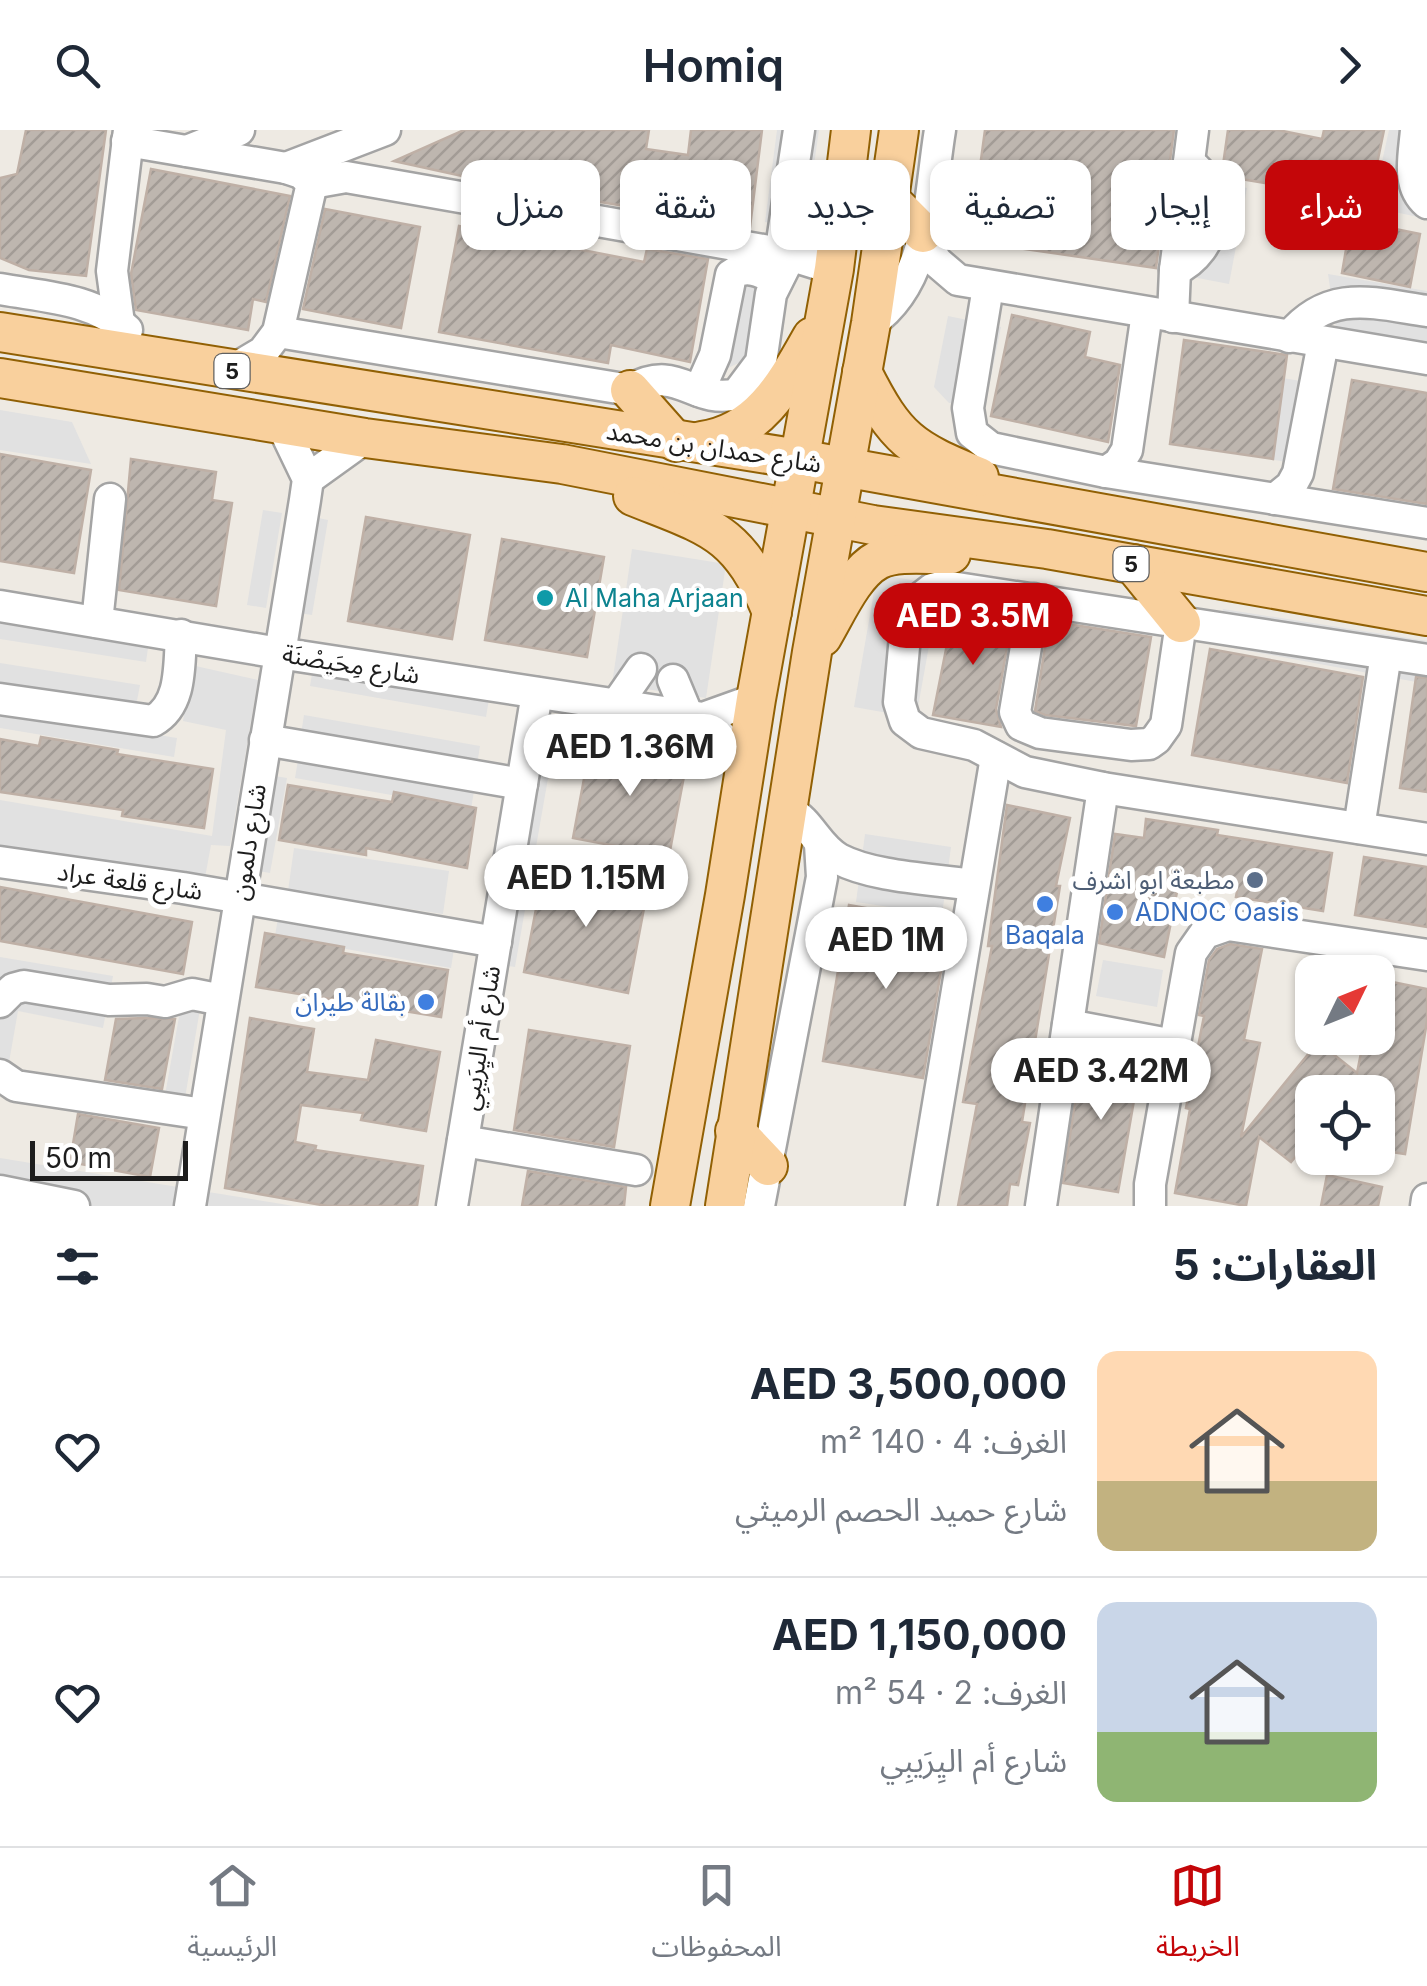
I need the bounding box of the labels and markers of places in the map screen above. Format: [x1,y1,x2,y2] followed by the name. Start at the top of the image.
[565,583,744,613] place label: Al Maha Arjaan
[870,583,1076,668] pin: AED 3.5M
[534,587,556,609] marker: Al Maha Arjaan
[516,714,744,799] pin: AED 1.36M
[472,845,700,930] pin: AED 1.15M
[1073,865,1235,895] place label: مطبعة ابو اشرف
[1244,869,1266,891] marker: مطبعة ابو اشرف
[1034,893,1056,915] marker: Baqala
[1135,897,1299,927] place label: ADNOC Oasis
[1104,901,1126,923] marker: ADNOC Oasis
[805,907,967,992] pin: AED 1M
[1005,920,1085,950] place label: Baqala
[295,987,406,1017] place label: بقالة طيران
[415,991,437,1013] marker: بقالة طيران
[987,1038,1215,1123] pin: AED 3.42M

